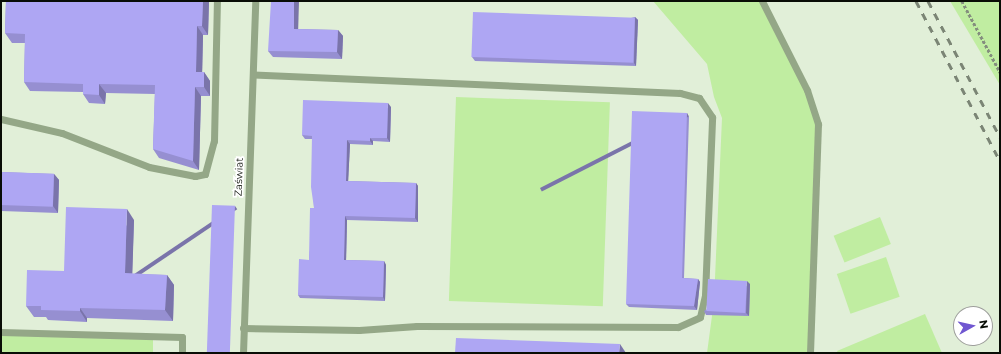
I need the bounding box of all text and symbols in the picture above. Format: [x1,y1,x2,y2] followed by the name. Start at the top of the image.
[232,157,246,197] street label: Zaświat
[953,306,993,346] north arrow
[976,319,991,330] text: N

